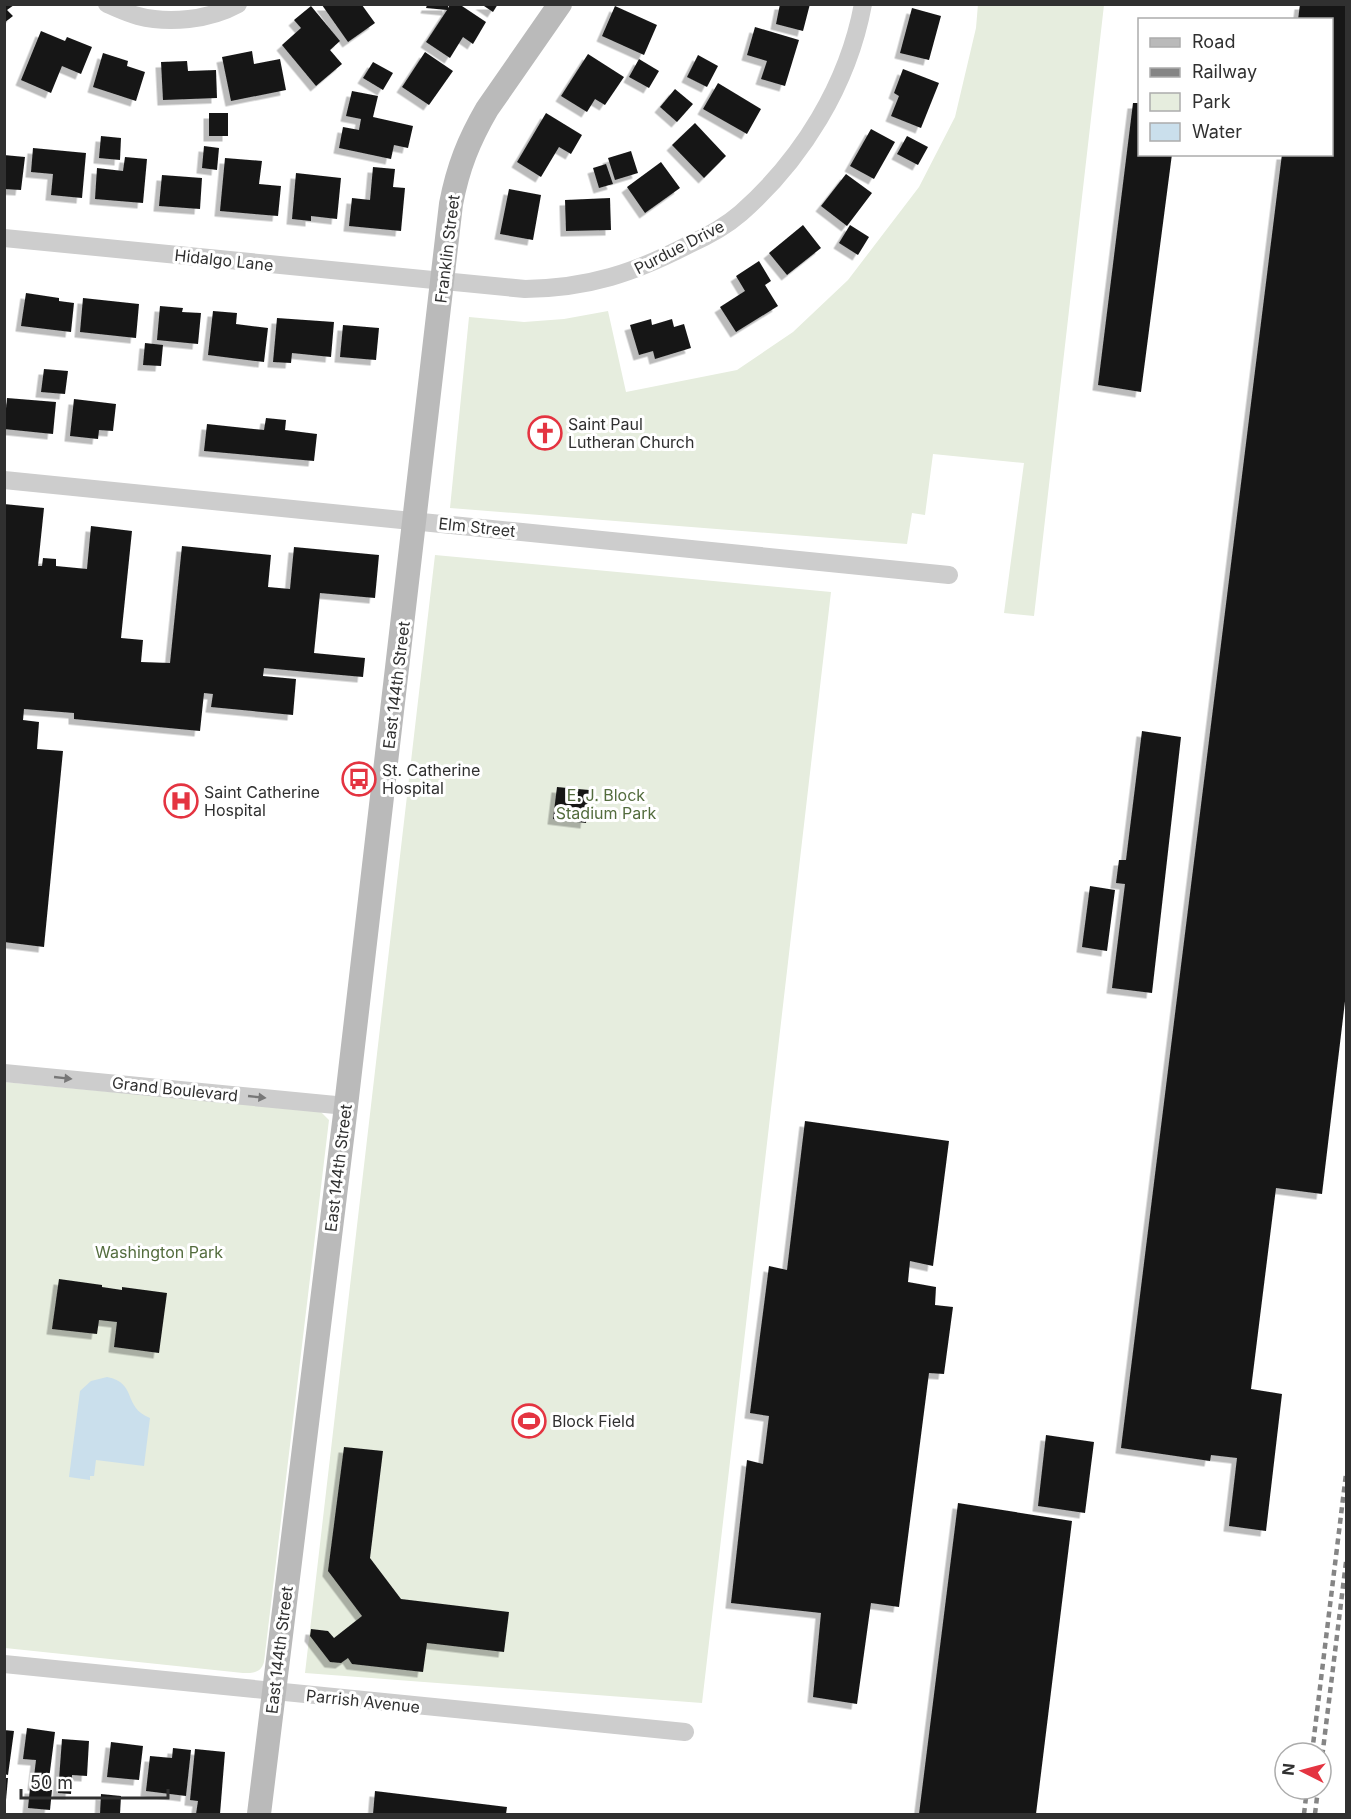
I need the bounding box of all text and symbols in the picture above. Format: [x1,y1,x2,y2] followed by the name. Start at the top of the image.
[1138,18,1333,156] legend
[1192,31,1235,52] text: Road
[1192,61,1257,82] text: Railway
[1192,91,1231,112] text: Park
[1192,121,1242,142] text: Water
[430,194,464,304] street label: Franklin Street
[631,216,727,278] street label: Purdue Drive
[174,245,274,275] street label: Hidalgo Lane
[568,414,694,452] place label: Saint Paul Lutheran Church
[527,415,563,451] church icon: Saint Paul Lutheran Church
[438,513,516,541] street label: Elm Street
[378,620,414,750] street label: East 144th Street
[382,760,480,798] place label: St. Catherine Hospital
[341,761,377,797] bus stop icon: St. Catherine Hospital
[204,782,320,820] place label: Saint Catherine Hospital
[163,783,199,819] hospital icon: Saint Catherine Hospital
[556,785,656,823] park label: E. J. Block Stadium Park
[111,1072,239,1106] street label: Grand Boulevard
[53,1073,72,1083] one-way arrow
[247,1092,266,1102] one-way arrow
[320,1103,356,1233] street label: East 144th Street
[95,1242,223,1262] park label: Washington Park
[511,1403,547,1439] sports icon: Block Field
[552,1411,635,1431] place label: Block Field
[261,1585,297,1715] street label: East 144th Street
[305,1685,421,1717] street label: Parrish Avenue
[1273,1741,1333,1801] north arrow
[21,1762,168,1800] scale bar
[1277,1762,1299,1777] text: N
[30,1772,73,1793] text: 50 m

